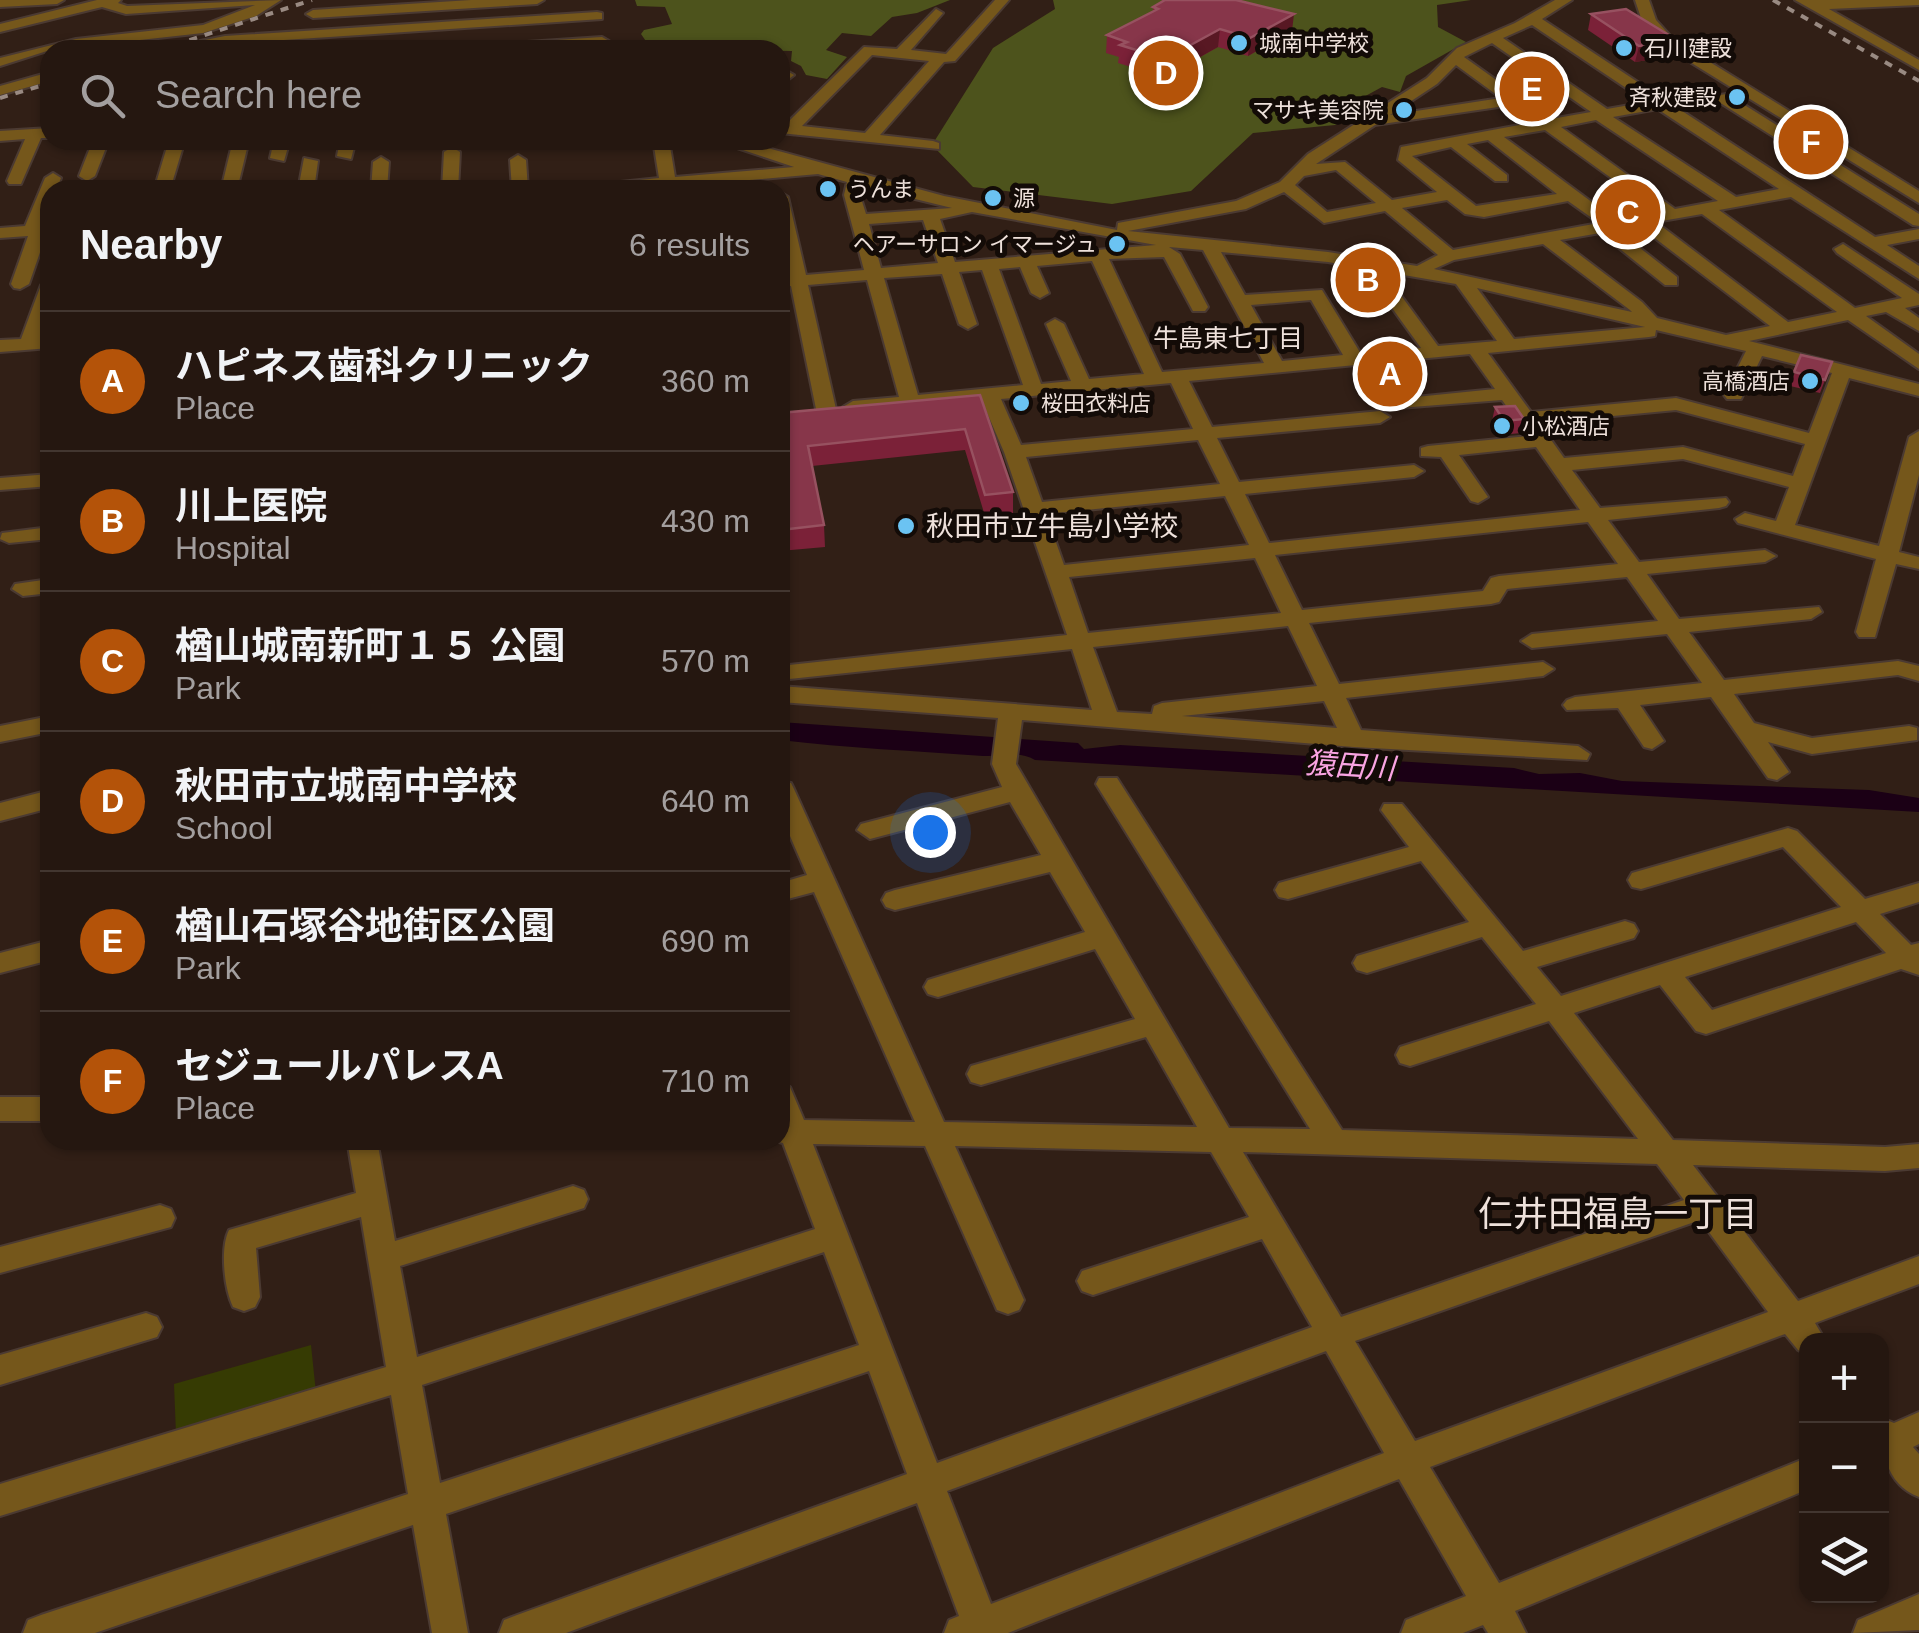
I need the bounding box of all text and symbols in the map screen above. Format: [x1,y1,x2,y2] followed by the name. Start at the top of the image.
[1259,31,1369,56] place label: 城南中学校
[1228,32,1250,54] marker: 城南中学校
[1134,36,1198,110] pin: D
[1644,36,1732,61] place label: 石川建設
[1613,37,1635,59] marker: 石川建設
[40,40,790,150] search box
[1500,52,1564,126] pin: E
[75,68,130,123] icon: search
[155,74,362,116] text: Search here
[1629,85,1717,110] place label: 斉秋建設
[1726,86,1748,108] marker: 斉秋建設
[1252,98,1384,123] place label: マサキ美容院
[1393,99,1415,121] marker: マサキ美容院
[1778,104,1844,180] pin: F
[1596,174,1660,250] pin: C
[848,177,914,202] place label: うんま
[817,178,839,200] marker: うんま
[1013,186,1035,211] place label: 源
[982,187,1004,209] marker: 源
[80,221,222,268] text: Nearby
[629,227,750,263] text: 6 results
[853,232,1097,257] place label: ヘアーサロン イマージュ
[1106,233,1128,255] marker: ヘアーサロン イマージュ
[1336,242,1400,318] pin: B
[1153,324,1303,352] district label: 牛島東七丁目
[1358,336,1422,412] pin: A
[175,345,593,387] text: ハピネス歯科クリニック
[101,363,124,399] text: A
[661,363,750,399] text: 360 m
[1702,369,1790,394] place label: 高橋酒店
[1799,370,1821,392] marker: 高橋酒店
[175,390,255,426] text: Place
[1041,391,1151,416] place label: 桜田衣料店
[1010,392,1032,414] marker: 桜田衣料店
[1522,414,1610,439] place label: 小松酒店
[1491,415,1513,437] marker: 小松酒店
[175,485,327,527] text: 川上医院
[101,503,124,539] text: B
[661,503,750,539] text: 430 m
[926,511,1178,542] place label: 秋田市立牛島小学校
[895,515,917,537] marker: 秋田市立牛島小学校
[175,530,291,566] text: Hospital
[175,625,566,667] text: 楢山城南新町１５ 公園
[101,643,124,679] text: C
[661,643,750,679] text: 570 m
[175,670,241,706] text: Park
[1304,746,1399,785] water label: 猿田川
[175,765,517,807] text: 秋田市立城南中学校
[101,783,124,819] text: D
[661,783,750,819] text: 640 m
[905,807,956,858] your location
[175,810,273,846] text: School
[175,905,555,947] text: 楢山石塚谷地街区公園
[102,923,123,959] text: E
[661,923,750,959] text: 690 m
[175,950,241,986] text: Park
[175,1045,504,1087] text: セジュールパレスA
[103,1063,122,1099] text: F
[661,1063,750,1099] text: 710 m
[175,1090,255,1126] text: Place
[1478,1194,1758,1233] district label: 仁井田福島一丁目
[1799,1333,1889,1603] map controls
[1799,1333,1889,1423] button: +
[1799,1423,1889,1513] button: −
[1799,1513,1889,1603] button: layers

